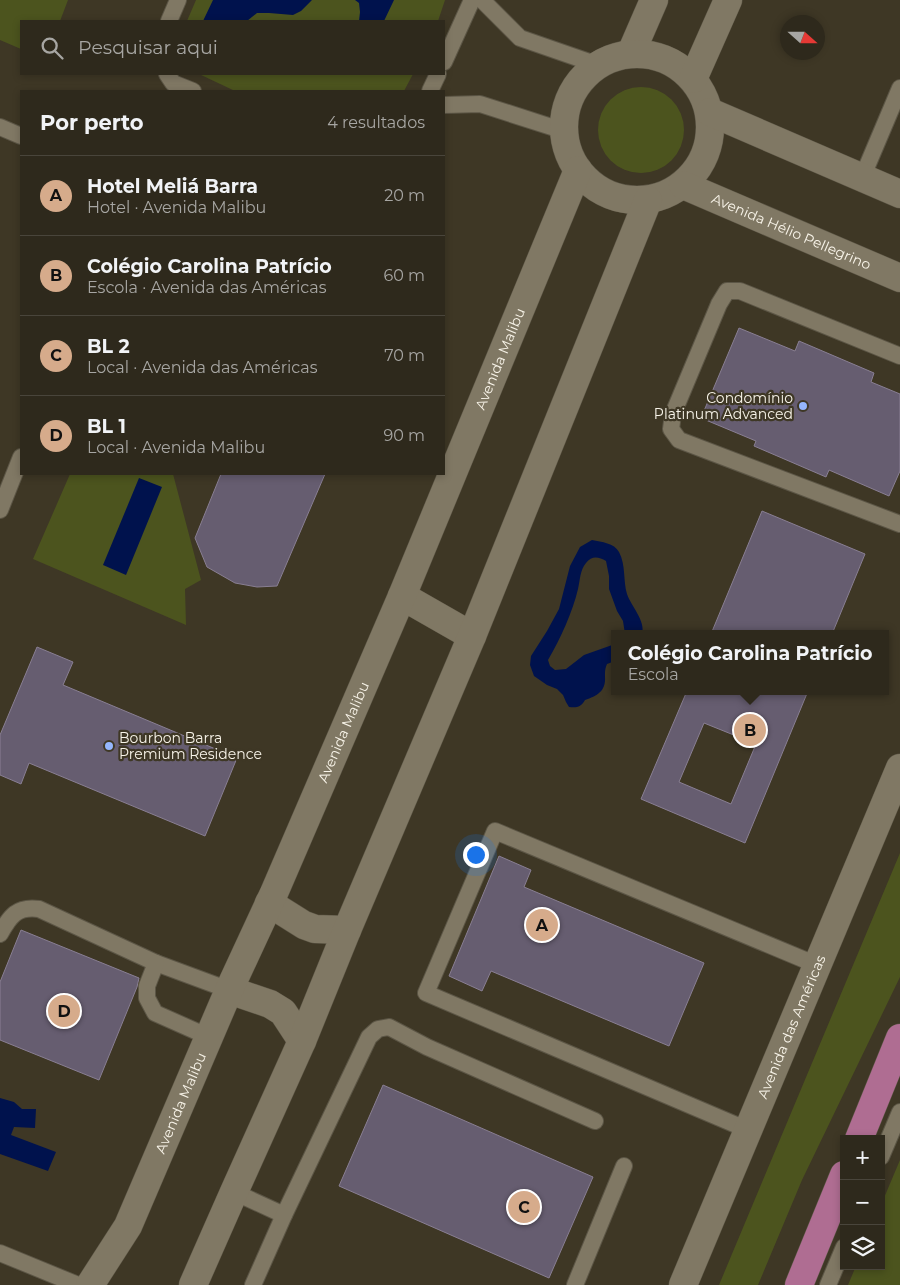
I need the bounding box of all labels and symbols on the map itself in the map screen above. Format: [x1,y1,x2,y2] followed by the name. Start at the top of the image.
[780,15,825,60] north arrow
[709,189,874,274] street label: Avenida Hélio Pellegrino
[471,305,529,412] street label: Avenida Malibu
[654,389,793,423] place label: Condomínio Platinum Advanced
[797,400,809,412] marker: Condomínio Platinum Advanced
[314,679,373,785] street label: Avenida Malibu
[734,711,766,749] pin: B
[119,729,262,763] place label: Bourbon Barra Premium Residence
[103,740,115,752] marker: Bourbon Barra Premium Residence
[463,842,489,868] your location
[526,906,558,944] pin: A
[753,952,830,1101] street label: Avenida das Américas
[48,992,80,1030] pin: D
[151,1050,210,1156] street label: Avenida Malibu
[508,1188,540,1226] pin: C

